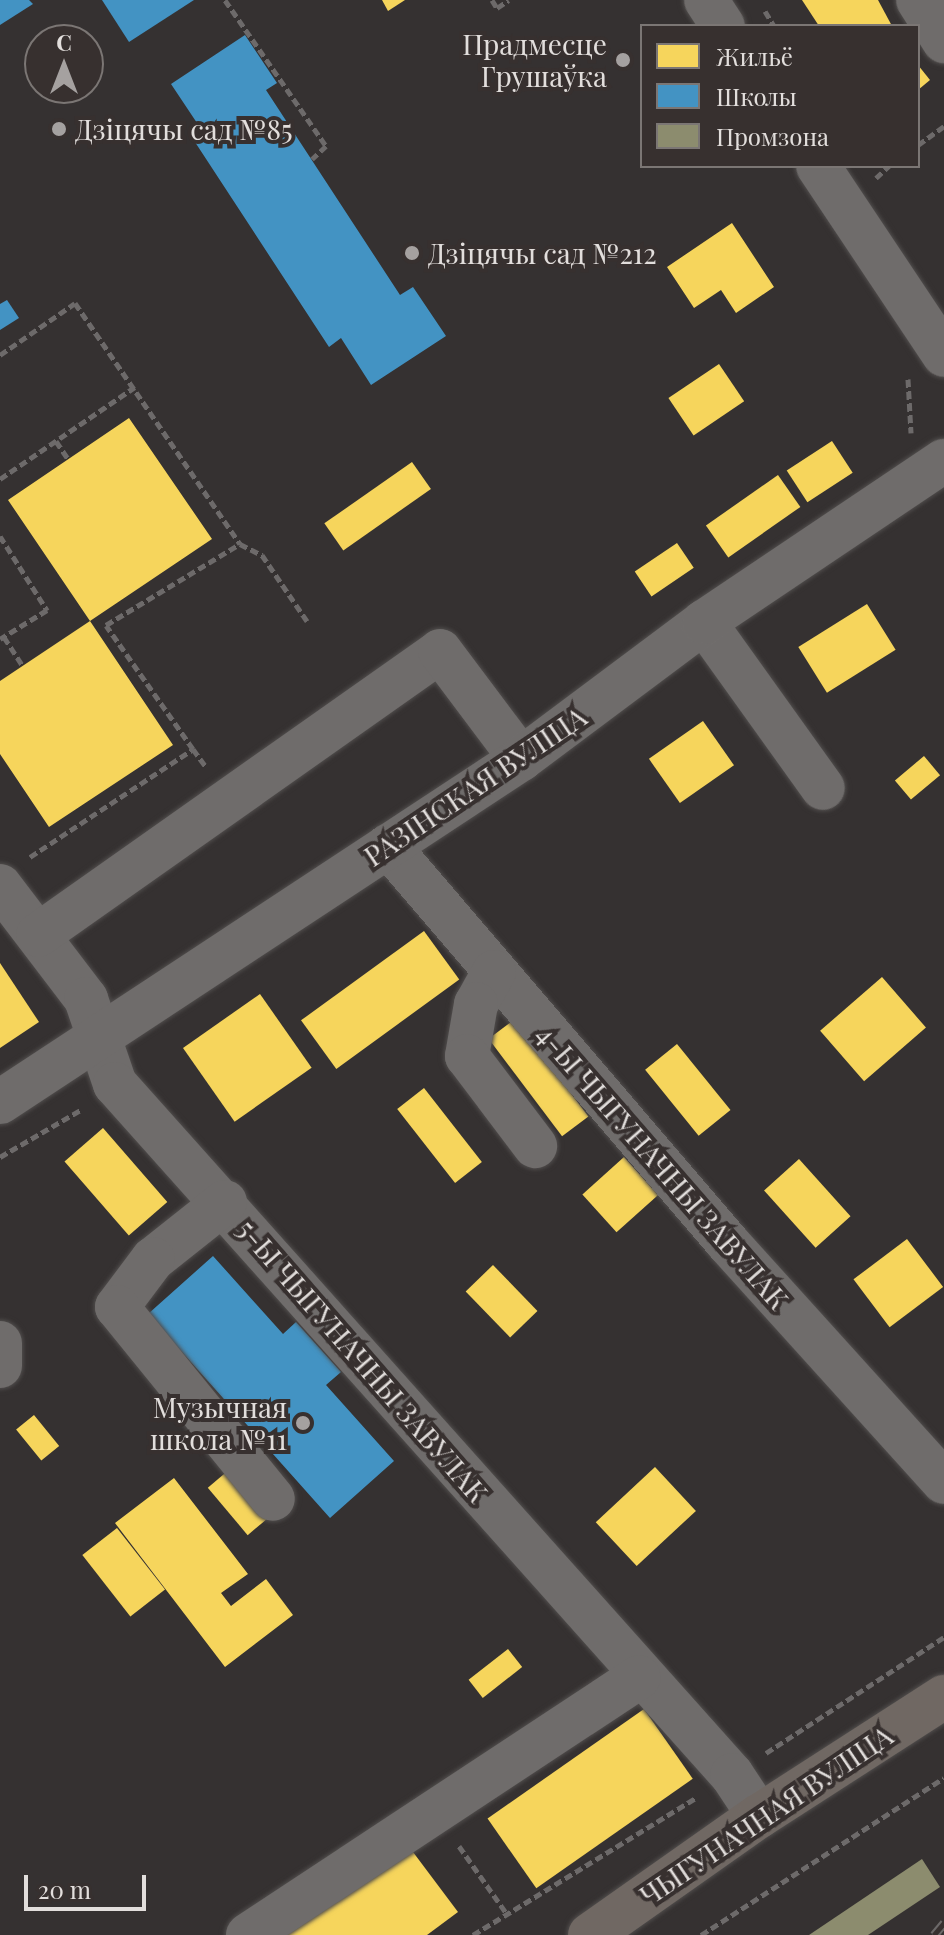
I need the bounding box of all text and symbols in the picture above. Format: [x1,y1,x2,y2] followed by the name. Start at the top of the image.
[24,24,104,104] north arrow
[640,24,920,168] legend
[56,27,72,57] text: С
[462,27,607,93] place label: Прадмесце Грушаўка
[716,40,793,72] text: Жильё
[614,51,632,69] marker: Прадмесце Грушаўка
[716,80,797,112] text: Школы
[75,112,293,146] place label: Дзіцячы сад №85
[50,120,68,138] marker: Дзіцячы сад №85
[716,120,829,152] text: Промзона
[428,236,657,270] place label: Дзіцячы сад №212
[403,244,421,262] marker: Дзіцячы сад №212
[357,699,593,873] street label: РАЗІНСКАЯ ВУЛІЦА
[530,1017,796,1317] street label: 4-Ы ЧЫГУНАЧНЫ ЗАВУЛАК
[231,1212,495,1510] street label: 5-Ы ЧЫГУНАЧНЫ ЗАВУЛАК
[150,1390,287,1456] place label: Музычная школа №11
[294,1414,312,1432] marker: Музычная школа №11
[633,1718,899,1912] street label: ЧЫГУНАЧНАЯ ВУЛІЦА
[28,1859,150,1909] scale bar
[38,1873,91,1905] text: 20 m

